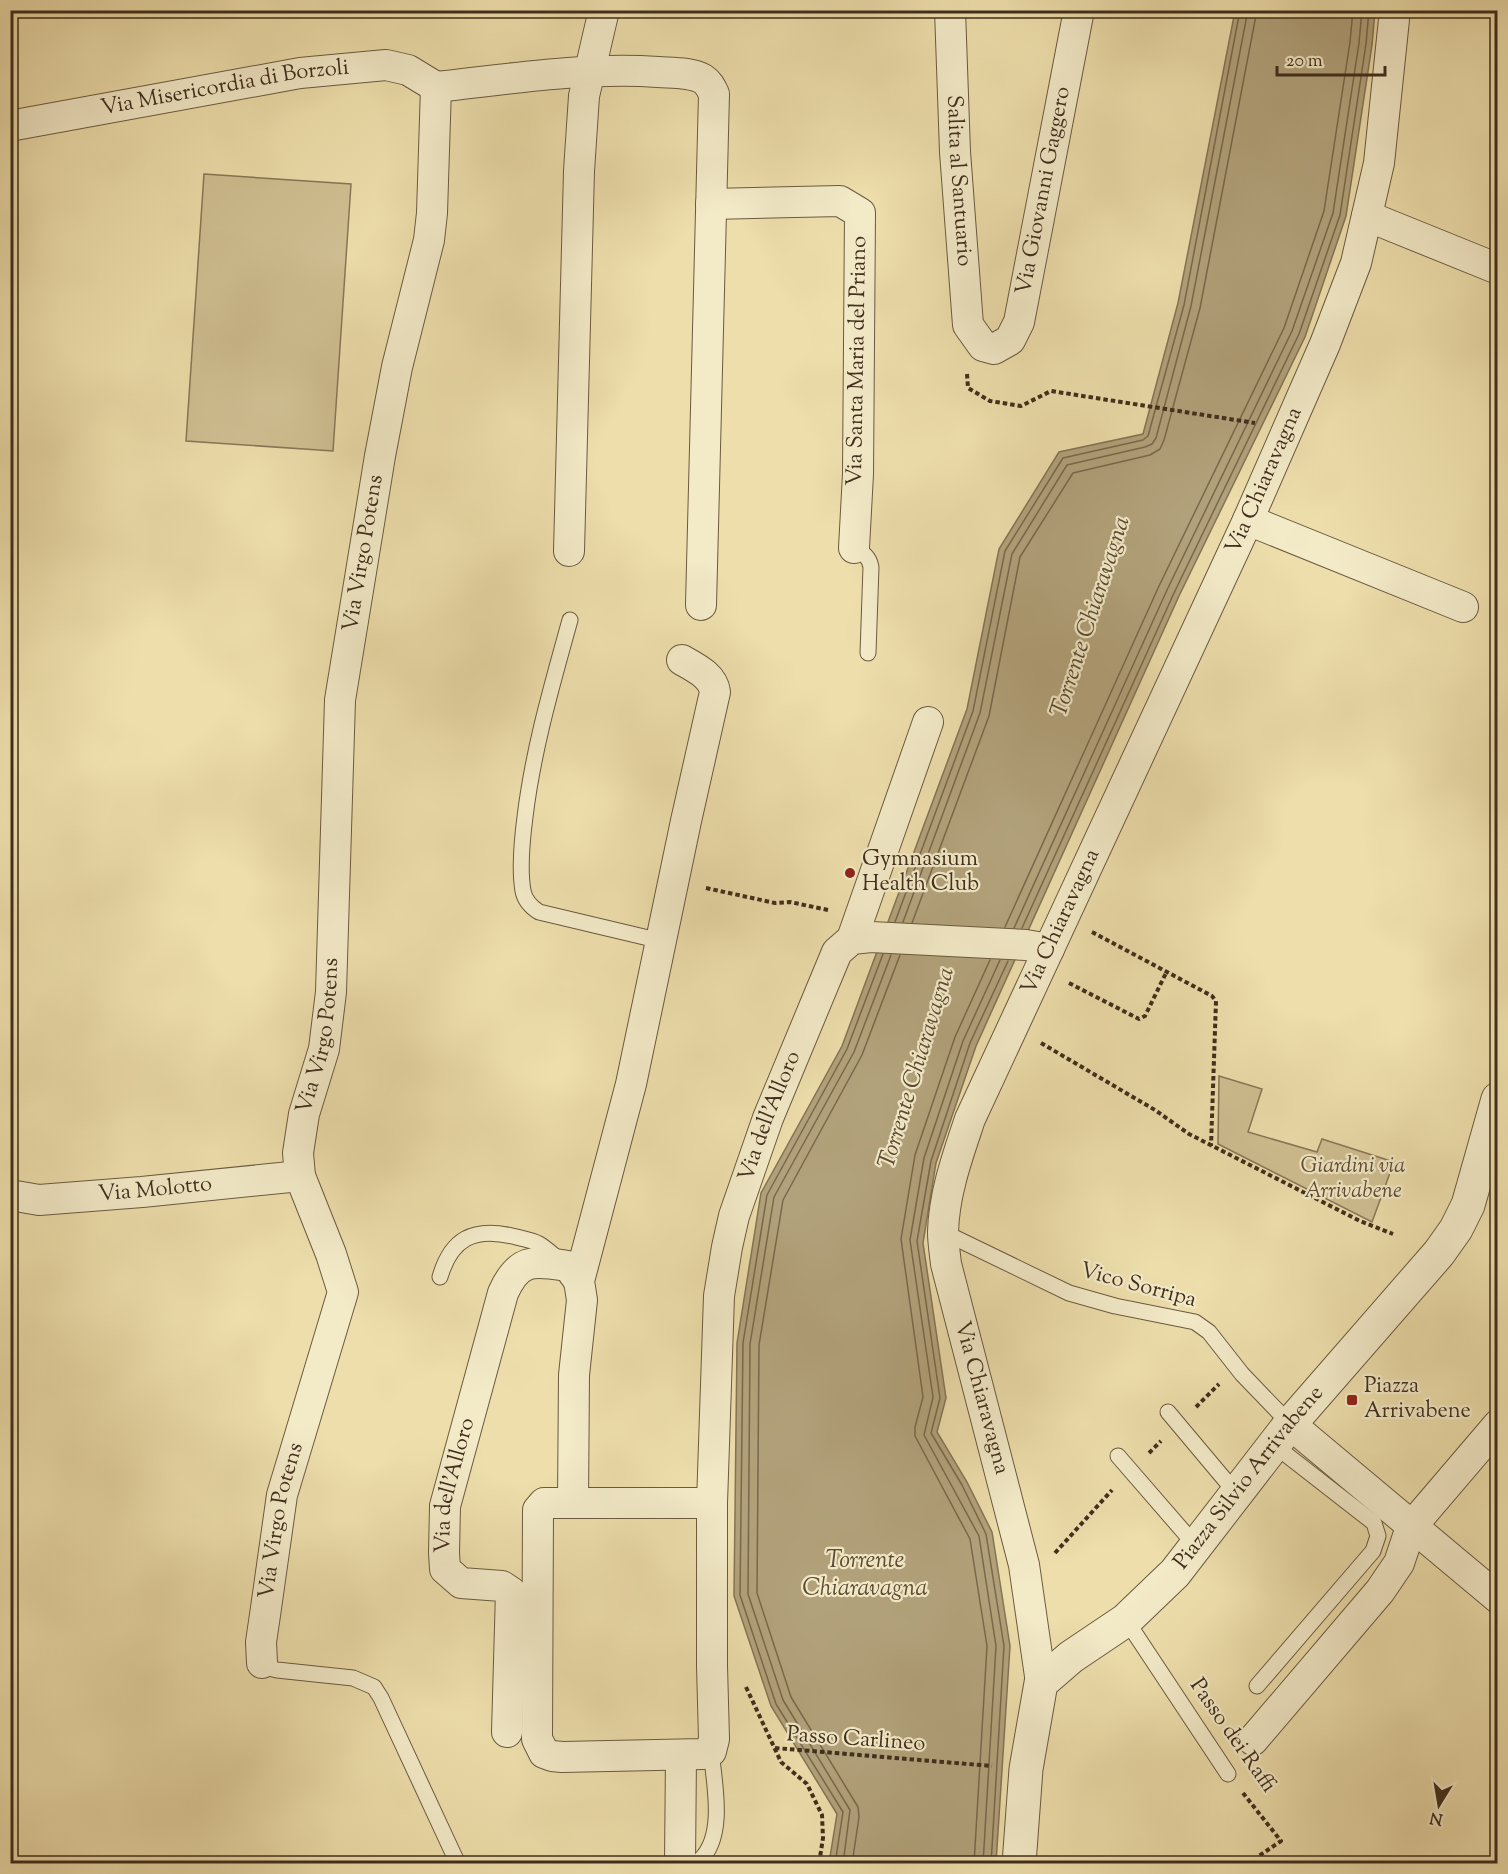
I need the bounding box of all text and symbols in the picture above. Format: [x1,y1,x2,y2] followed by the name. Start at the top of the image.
[1277,39,1385,77] scale bar
[1286,49,1323,75] text: 20 m
[98,53,350,125] street label: Via Misericordia di Borzoli
[1009,84,1080,298] street label: Via Giovanni Gaggero
[937,95,980,268] street label: Salita al Santuario
[840,236,876,486] street label: Via Santa Maria del Priano
[1218,402,1311,560] street label: Via Chiaravagna
[335,472,393,634] street label: Via Virgo Potens
[1043,512,1139,722] water label: Torrente Chiaravagna
[862,844,979,901] place label: Gymnasium Health Club
[1014,844,1109,1000] street label: Via Chiaravagna
[843,866,857,880] marker: Gymnasium Health Club
[289,957,348,1118] street label: Via Virgo Potens
[870,963,964,1173] water label: Torrente Chiaravagna
[731,1046,810,1186] street label: Via dell'Alloro
[1301,1151,1405,1208] park label: Giardini via Arrivabene
[97,1169,214,1211] street label: Via Molotto
[1076,1255,1200,1317] street label: Vico Sorripa
[945,1318,1017,1478] street label: Via Chiaravagna
[1364,1371,1471,1428] place label: Piazza Arrivabene
[1167,1379,1332,1577] street label: Piazza Silvio Arrivabene
[1345,1393,1359,1407] marker: Piazza Arrivabene
[428,1414,484,1553] street label: Via dell'Alloro
[251,1439,313,1601] street label: Via Virgo Potens
[802,1544,928,1606] water label: Torrente Chiaravagna
[1181,1672,1284,1800] street label: Passo dei Raffi
[785,1719,927,1761] street label: Passo Carlineo
[1409,1775,1469,1835] north arrow
[1428,1805,1445,1830] text: N

